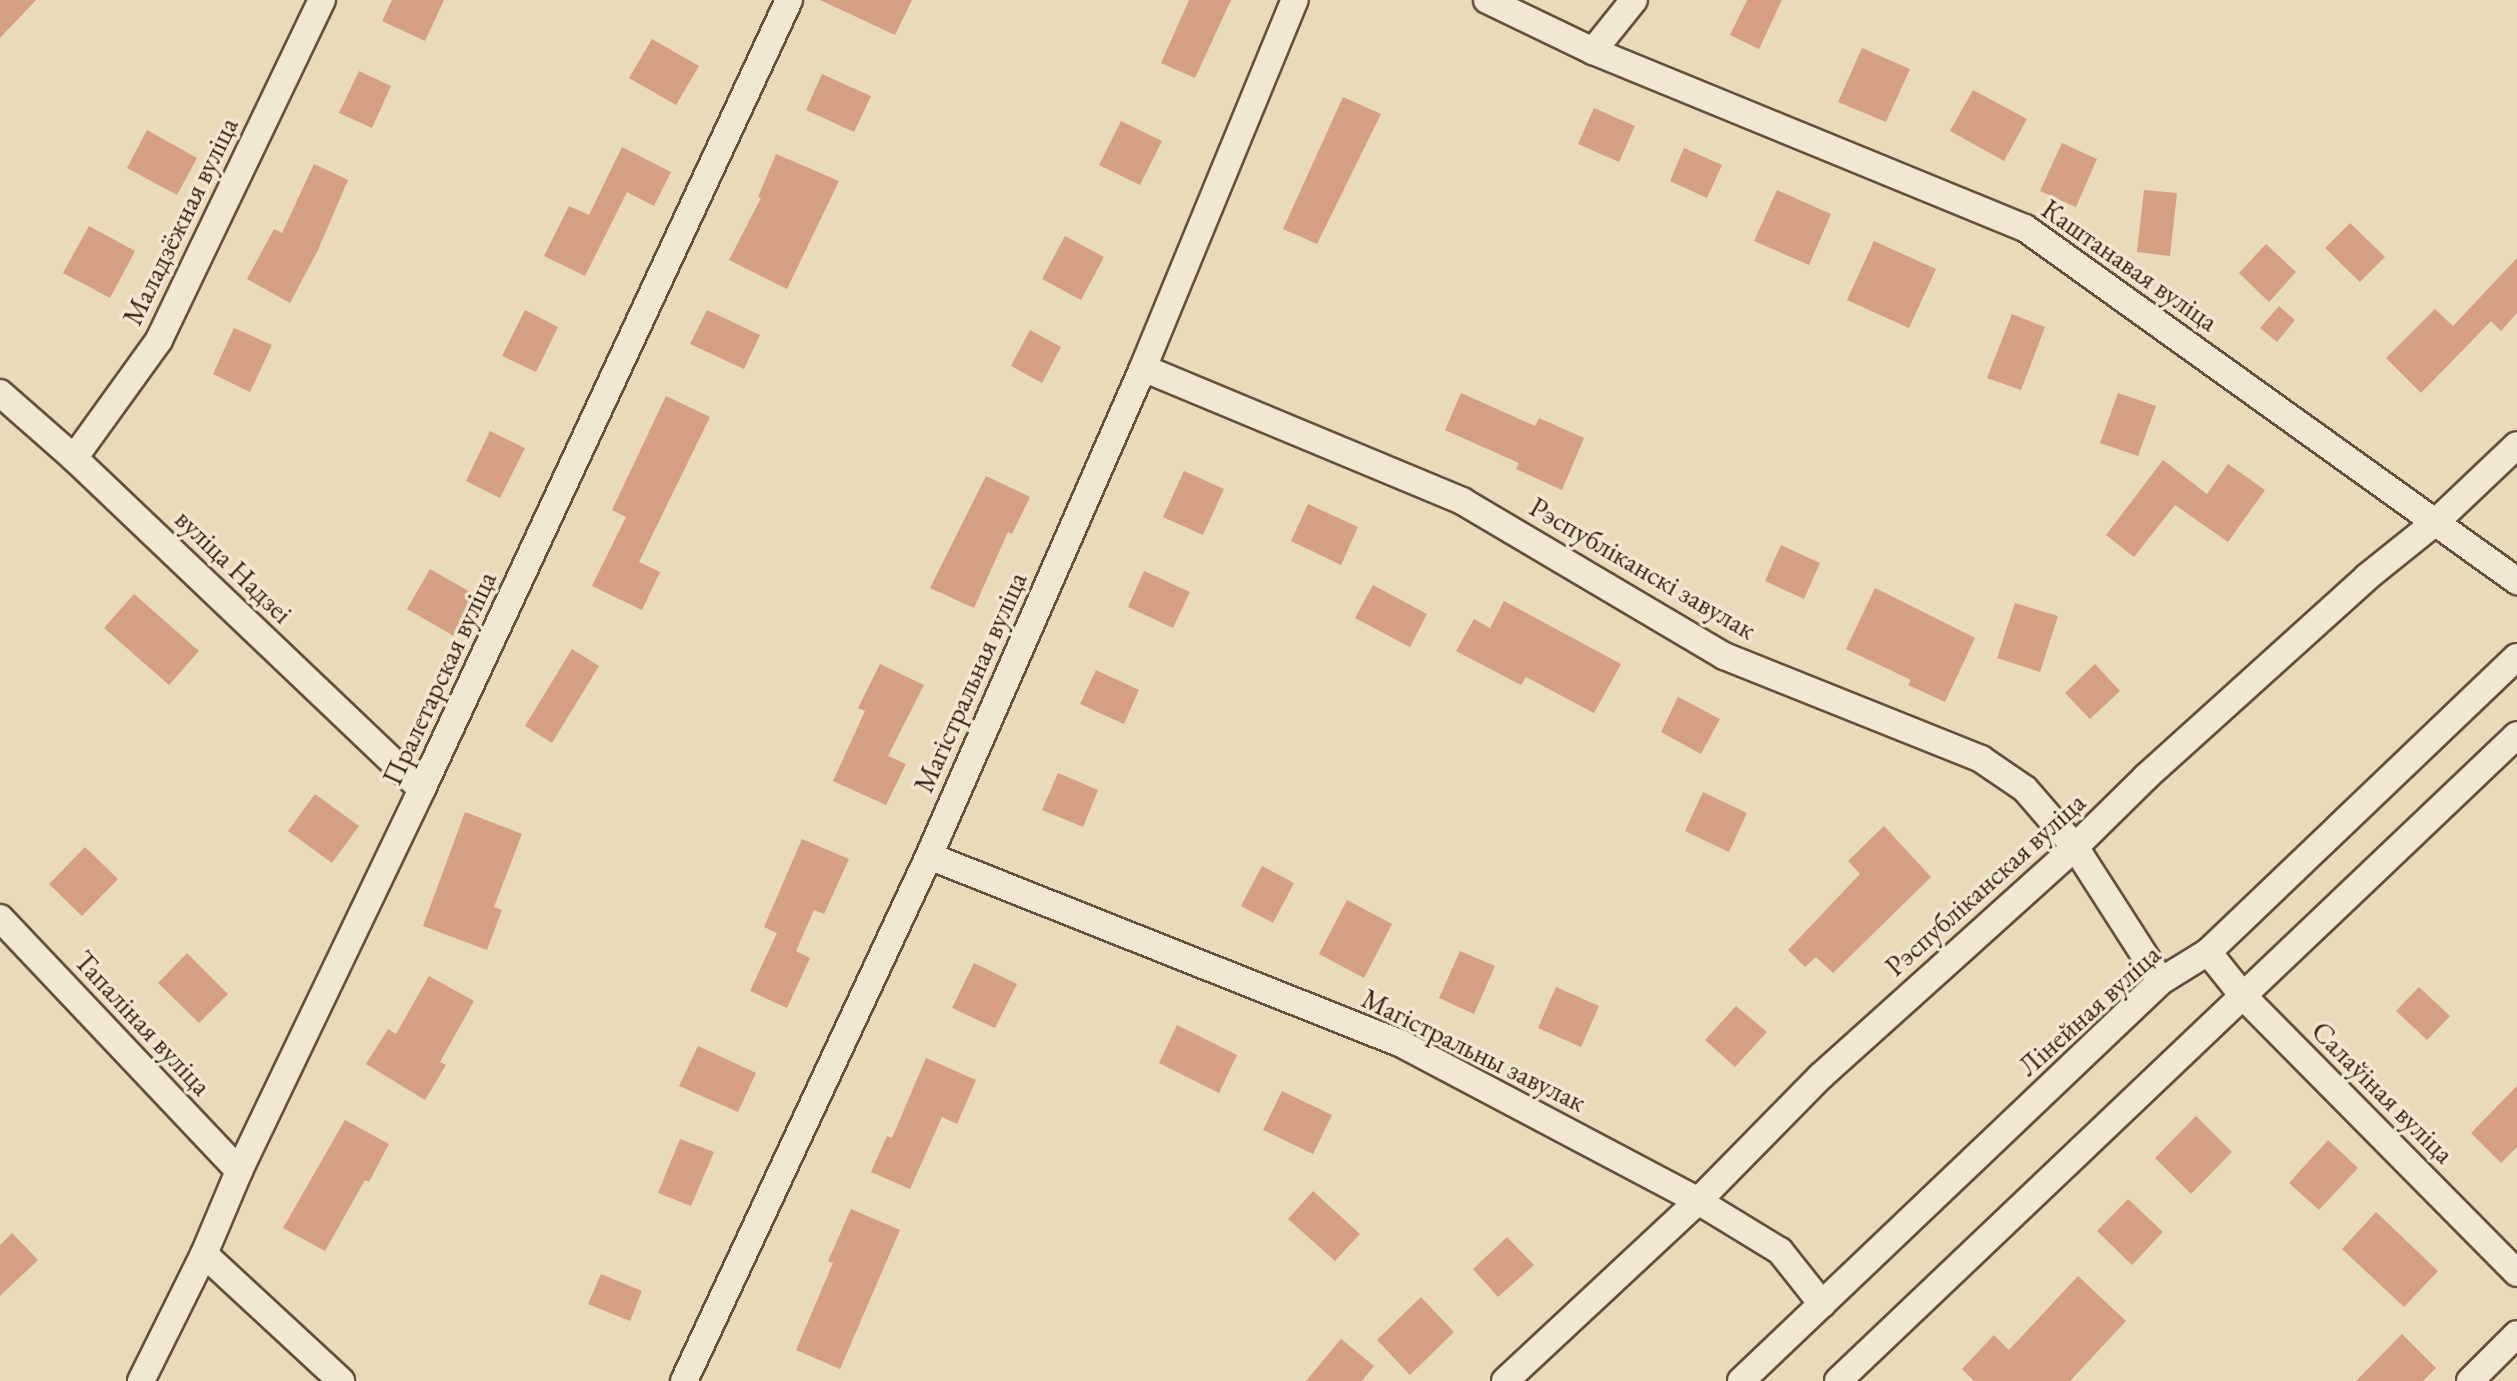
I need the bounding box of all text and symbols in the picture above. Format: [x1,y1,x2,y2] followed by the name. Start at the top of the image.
[115,112,245,330] street label: Маладзёжная вуліца
[2035,192,2225,338] street label: Каштанавая вуліца
[1524,490,1762,646] street label: Рэспубліканскі завулак
[169,502,299,630] street label: вуліца Надзеі
[375,566,503,790] street label: Пралетарская вуліца
[906,567,1034,797] street label: Магістральная вуліца
[1878,785,2092,983] street label: Рэспубліканская вуліца
[2011,937,2167,1083] street label: Лінейная вуліца
[68,944,218,1102] street label: Тапаліная вуліца
[1356,981,1592,1119] street label: Магістральны завулак
[2305,1014,2461,1170] street label: Салаўіная вуліца

